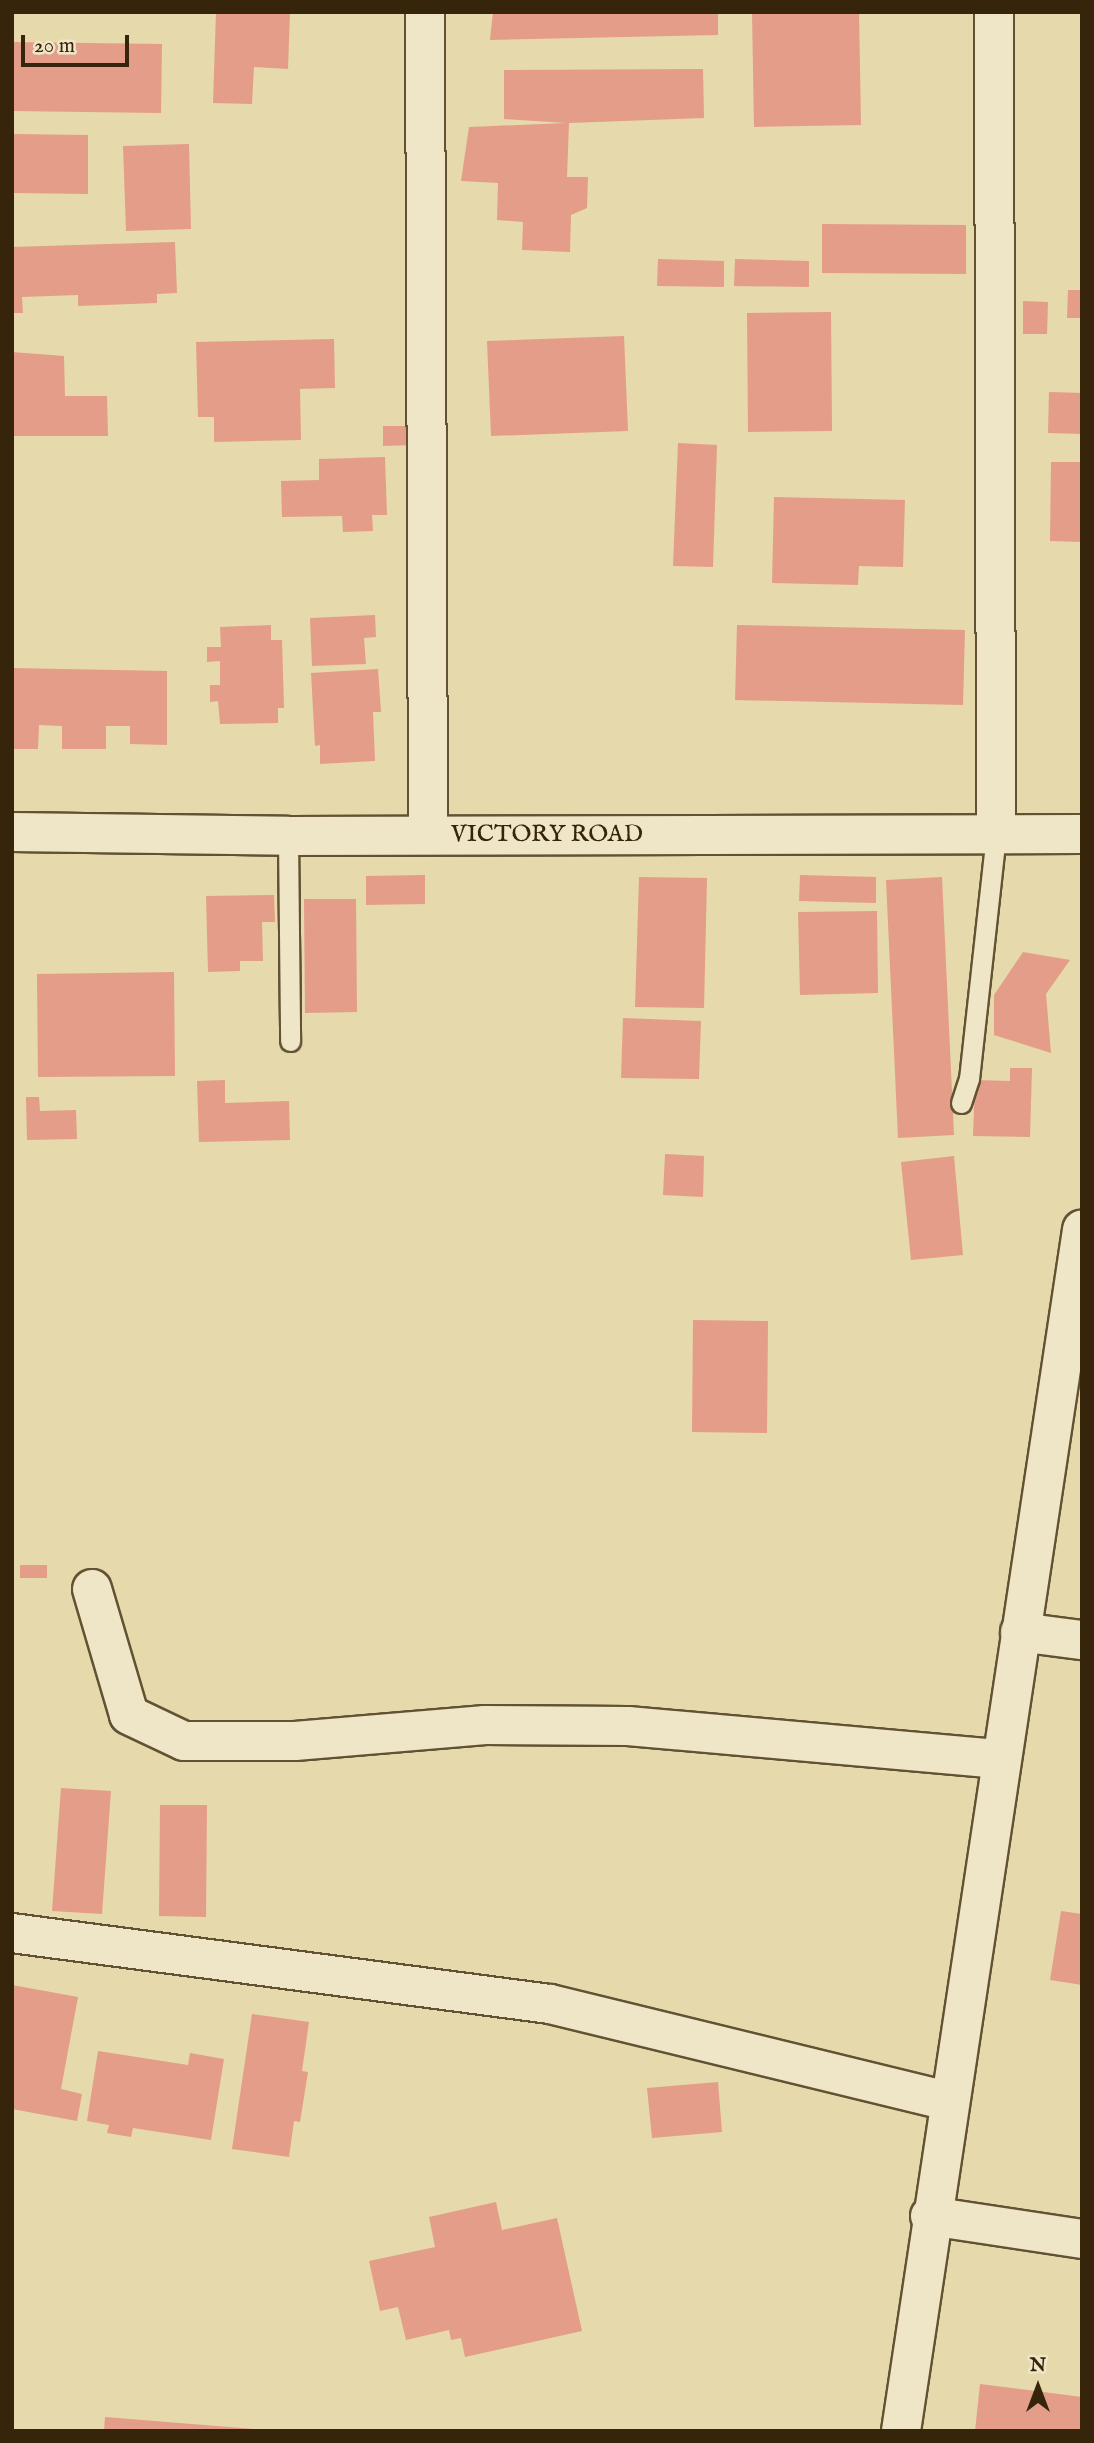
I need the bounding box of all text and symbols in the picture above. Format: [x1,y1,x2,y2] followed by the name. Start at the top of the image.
[24,21,133,65] scale bar
[34,33,75,60] text: 20 m
[451,821,643,849] street label: VICTORY ROAD
[1003,2352,1073,2422] north arrow
[1030,2354,1046,2378] text: N

